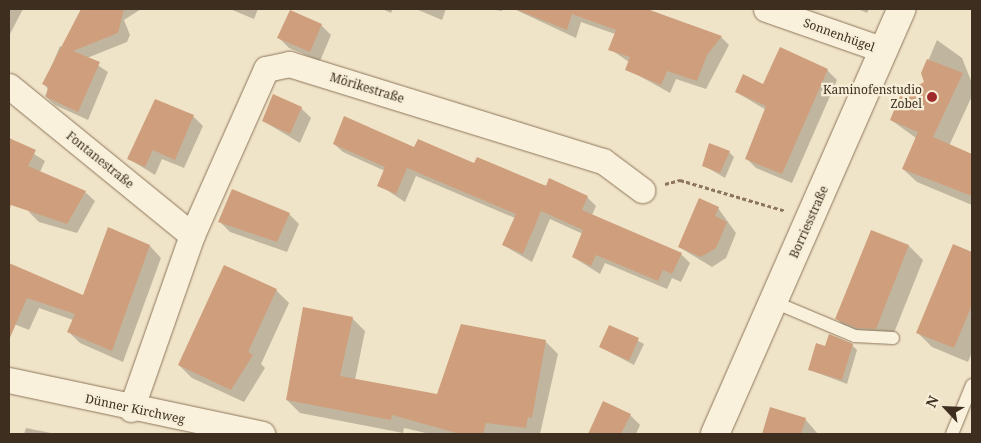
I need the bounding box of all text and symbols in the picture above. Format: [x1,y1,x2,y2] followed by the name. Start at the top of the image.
[801,15,877,55] street label: Sonnenhügel
[328,70,406,106] street label: Mörikestraße
[823,83,922,111] place label: Kaminofenstudio Zobel
[926,91,938,103] marker: Kaminofenstudio Zobel
[63,128,137,192] street label: Fontanestraße
[787,184,831,260] street label: Borriesstraße
[921,383,971,433] north arrow
[84,391,186,427] street label: Dünner Kirchweg
[921,392,943,410] text: N

